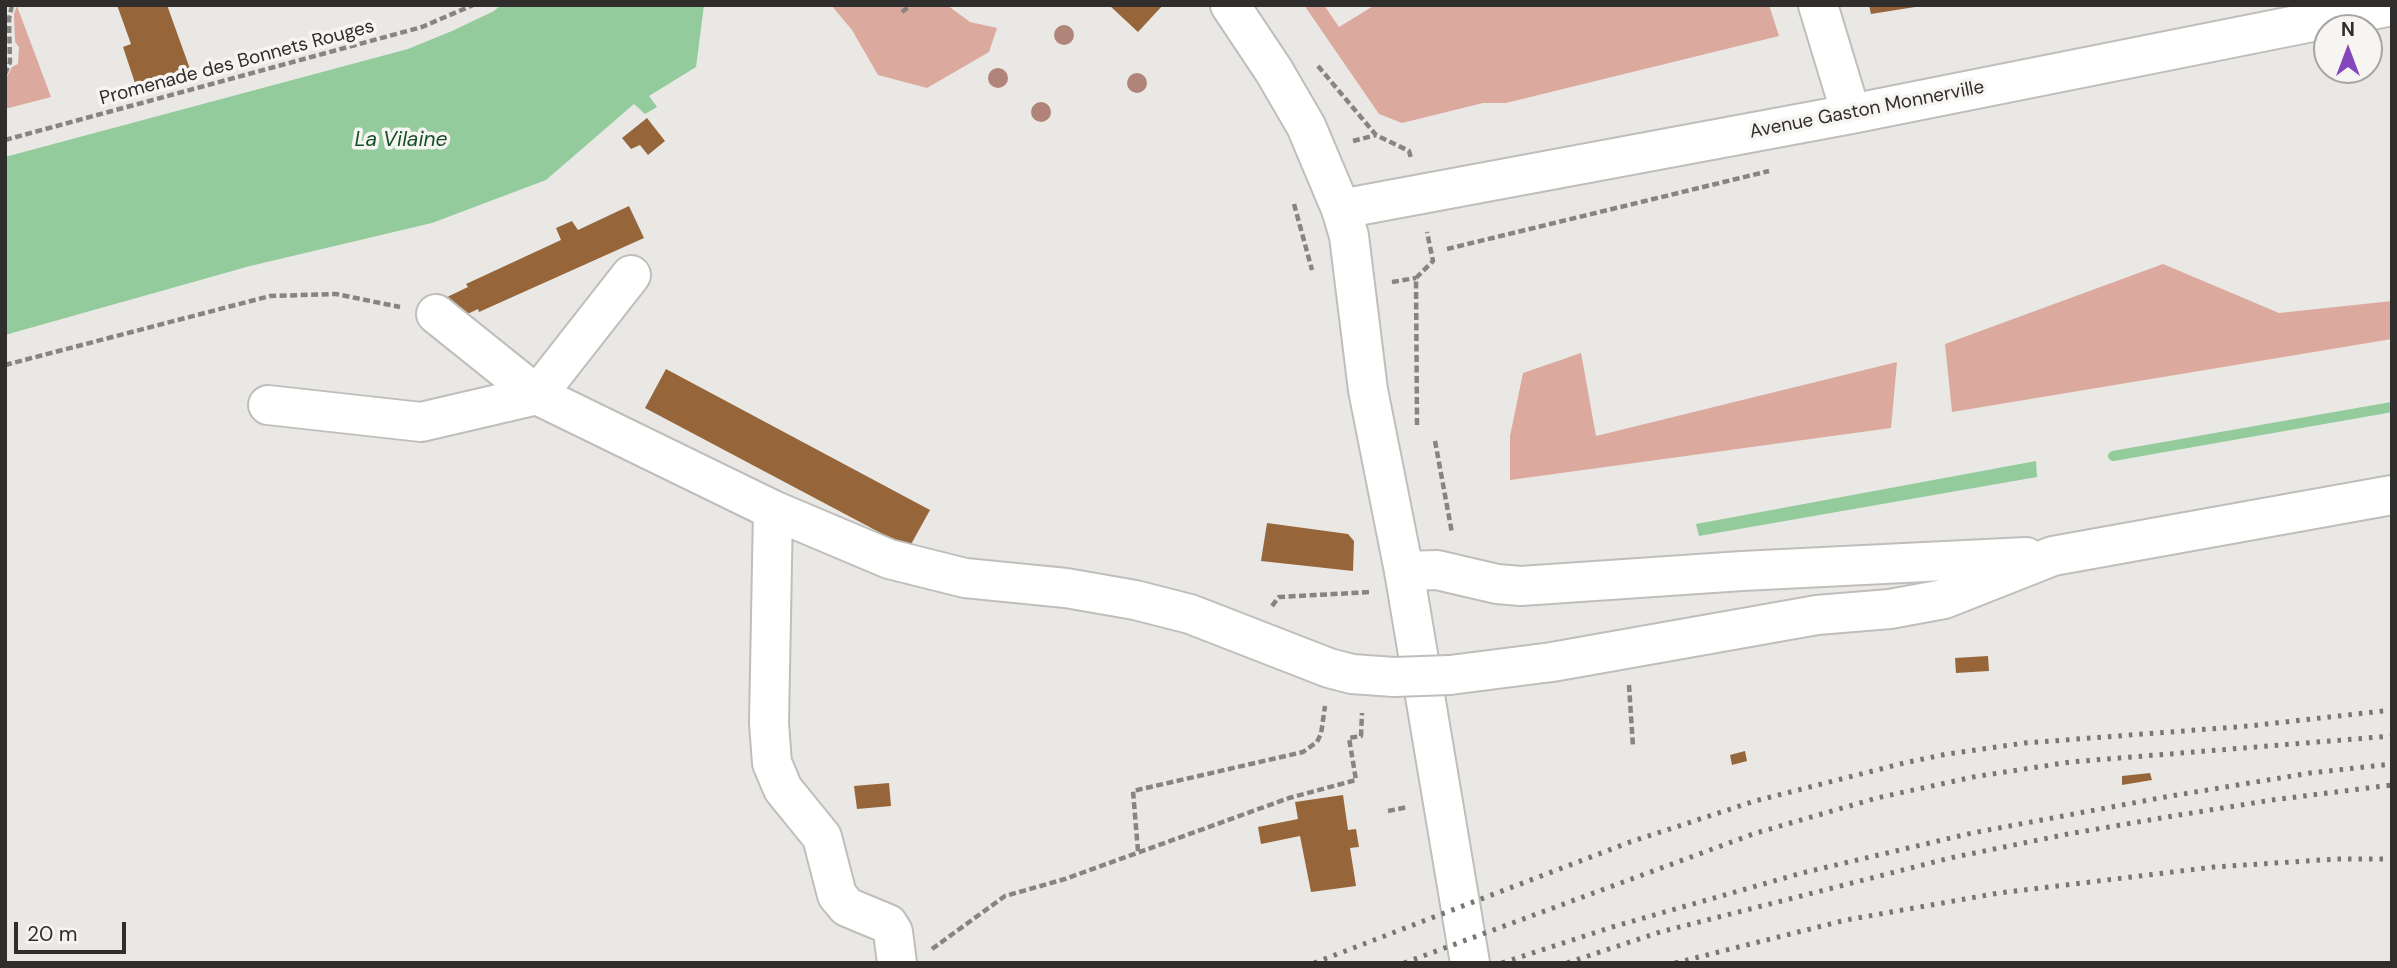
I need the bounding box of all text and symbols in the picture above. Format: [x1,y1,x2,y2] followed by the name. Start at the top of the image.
[2313,14,2383,84] north arrow
[97,15,377,111] street label: Promenade des Bonnets Rouges
[2341,17,2355,42] text: N
[1748,76,1986,144] street label: Avenue Gaston Monnerville
[354,127,448,153] water label: La Vilaine
[18,908,130,952] scale bar
[27,920,78,948] text: 20 m

